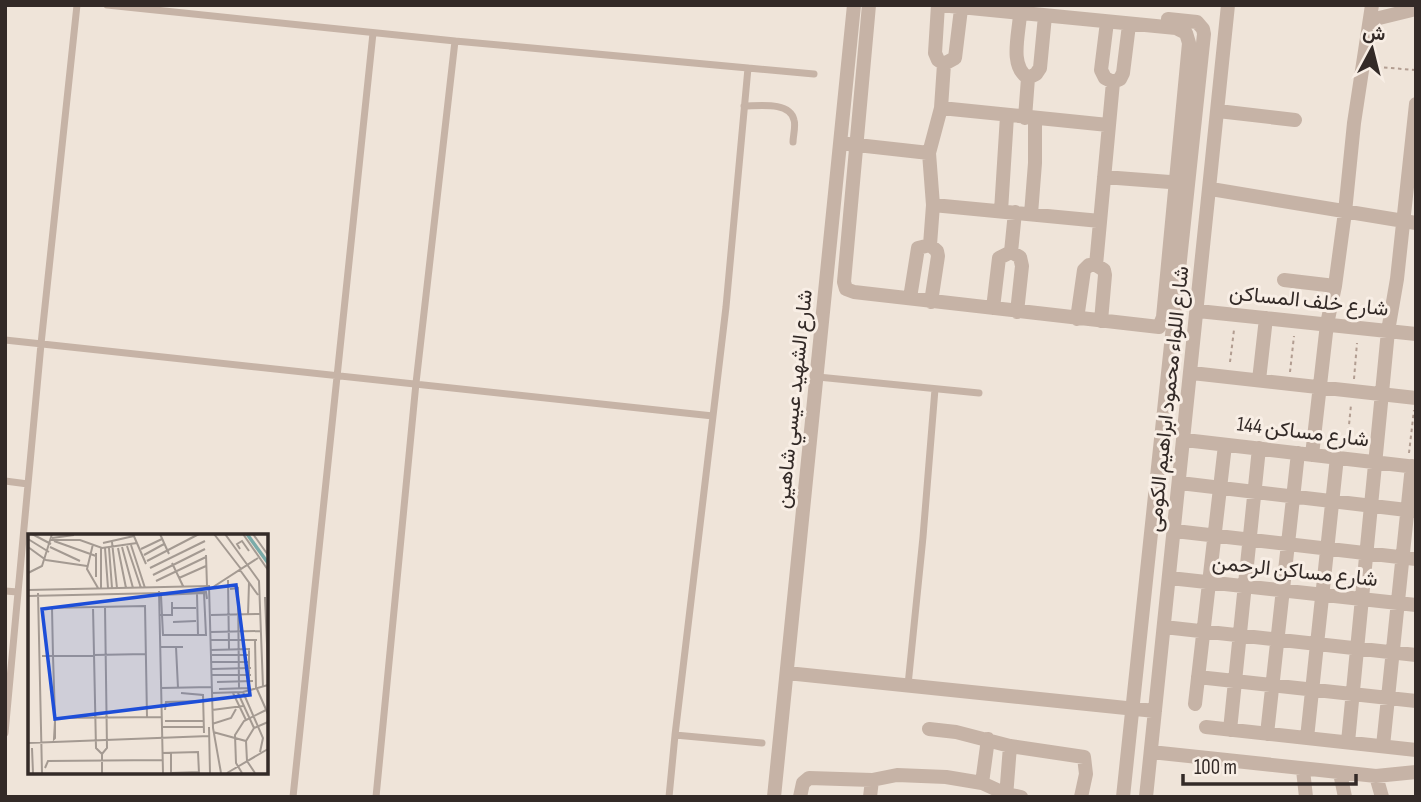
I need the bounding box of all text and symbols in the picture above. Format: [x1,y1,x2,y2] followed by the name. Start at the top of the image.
[1337,14,1407,84] north arrow
[1361,21,1387,46] text: ش
[1142,265,1195,533] street label: شارع اللواء محمود ابراهيم الكومى
[1228,280,1390,323] street label: شارع خلف المساكن
[770,288,822,510] street label: شارع الشهيد عيسي شاهين
[1235,412,1370,453] street label: شارع مساكن 144
[28,534,268,774] inset map
[1211,550,1379,593] street label: شارع مساكن الرحمن
[1183,742,1356,786] scale bar
[1194,755,1237,780] text: 100 m

